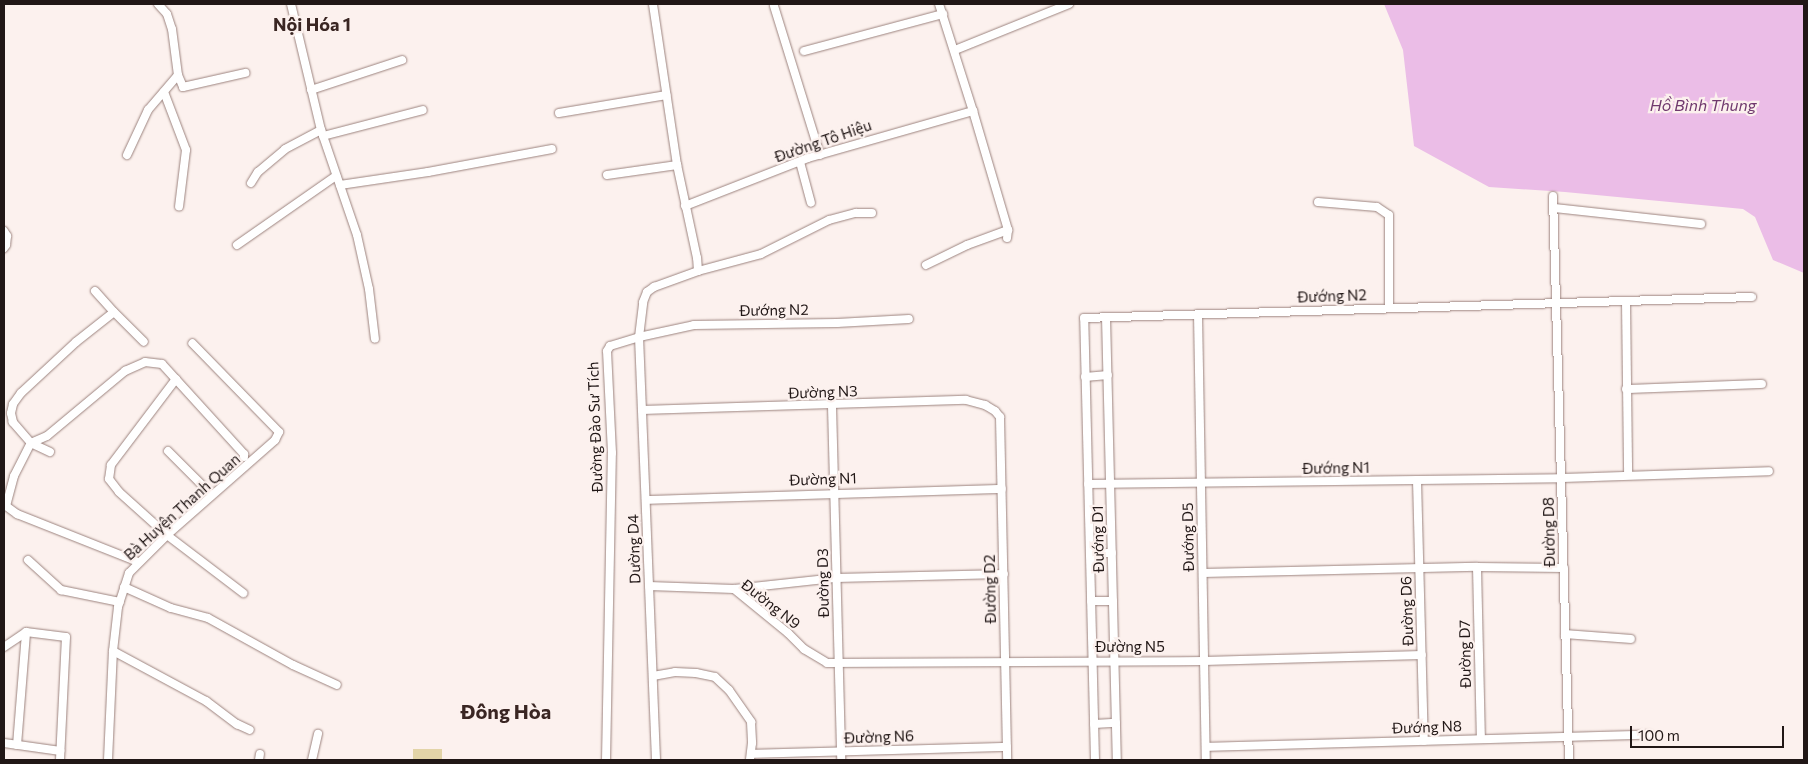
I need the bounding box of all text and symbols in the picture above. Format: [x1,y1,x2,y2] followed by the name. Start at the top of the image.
[273,13,351,35] district label: Nội Hóa 1
[1650,95,1756,115] water label: Hồ Bình Thung
[772,116,874,166] street label: Đường Tô Hiệu
[1297,286,1367,306] street label: Đướng N2
[739,300,809,320] street label: Đướng N2
[584,361,606,493] street label: Đường Đào Sư Tích
[788,382,858,402] street label: Đường N3
[120,450,244,564] street label: Bà Huyện Thanh Quan
[1302,458,1370,478] street label: Đướng N1
[789,469,857,489] street label: Đường N1
[1539,497,1559,567] street label: Đường D8
[1178,502,1198,572] street label: Đướng D5
[1088,505,1108,573] street label: Đướng D1
[624,514,644,584] street label: Dường D4
[813,548,833,618] street label: Đường D3
[980,554,1000,624] street label: Đường D2
[738,575,804,633] street label: Đường N9
[1397,576,1417,646] street label: Đường D6
[1455,620,1475,688] street label: Đường D7
[1095,638,1165,656] street label: Đường N5
[461,699,551,723] district label: Đông Hòa
[1633,716,1787,748] scale bar
[1392,717,1462,737] street label: Đướng N8
[1638,726,1680,744] text: 100 m
[844,727,914,747] street label: Đường N6

